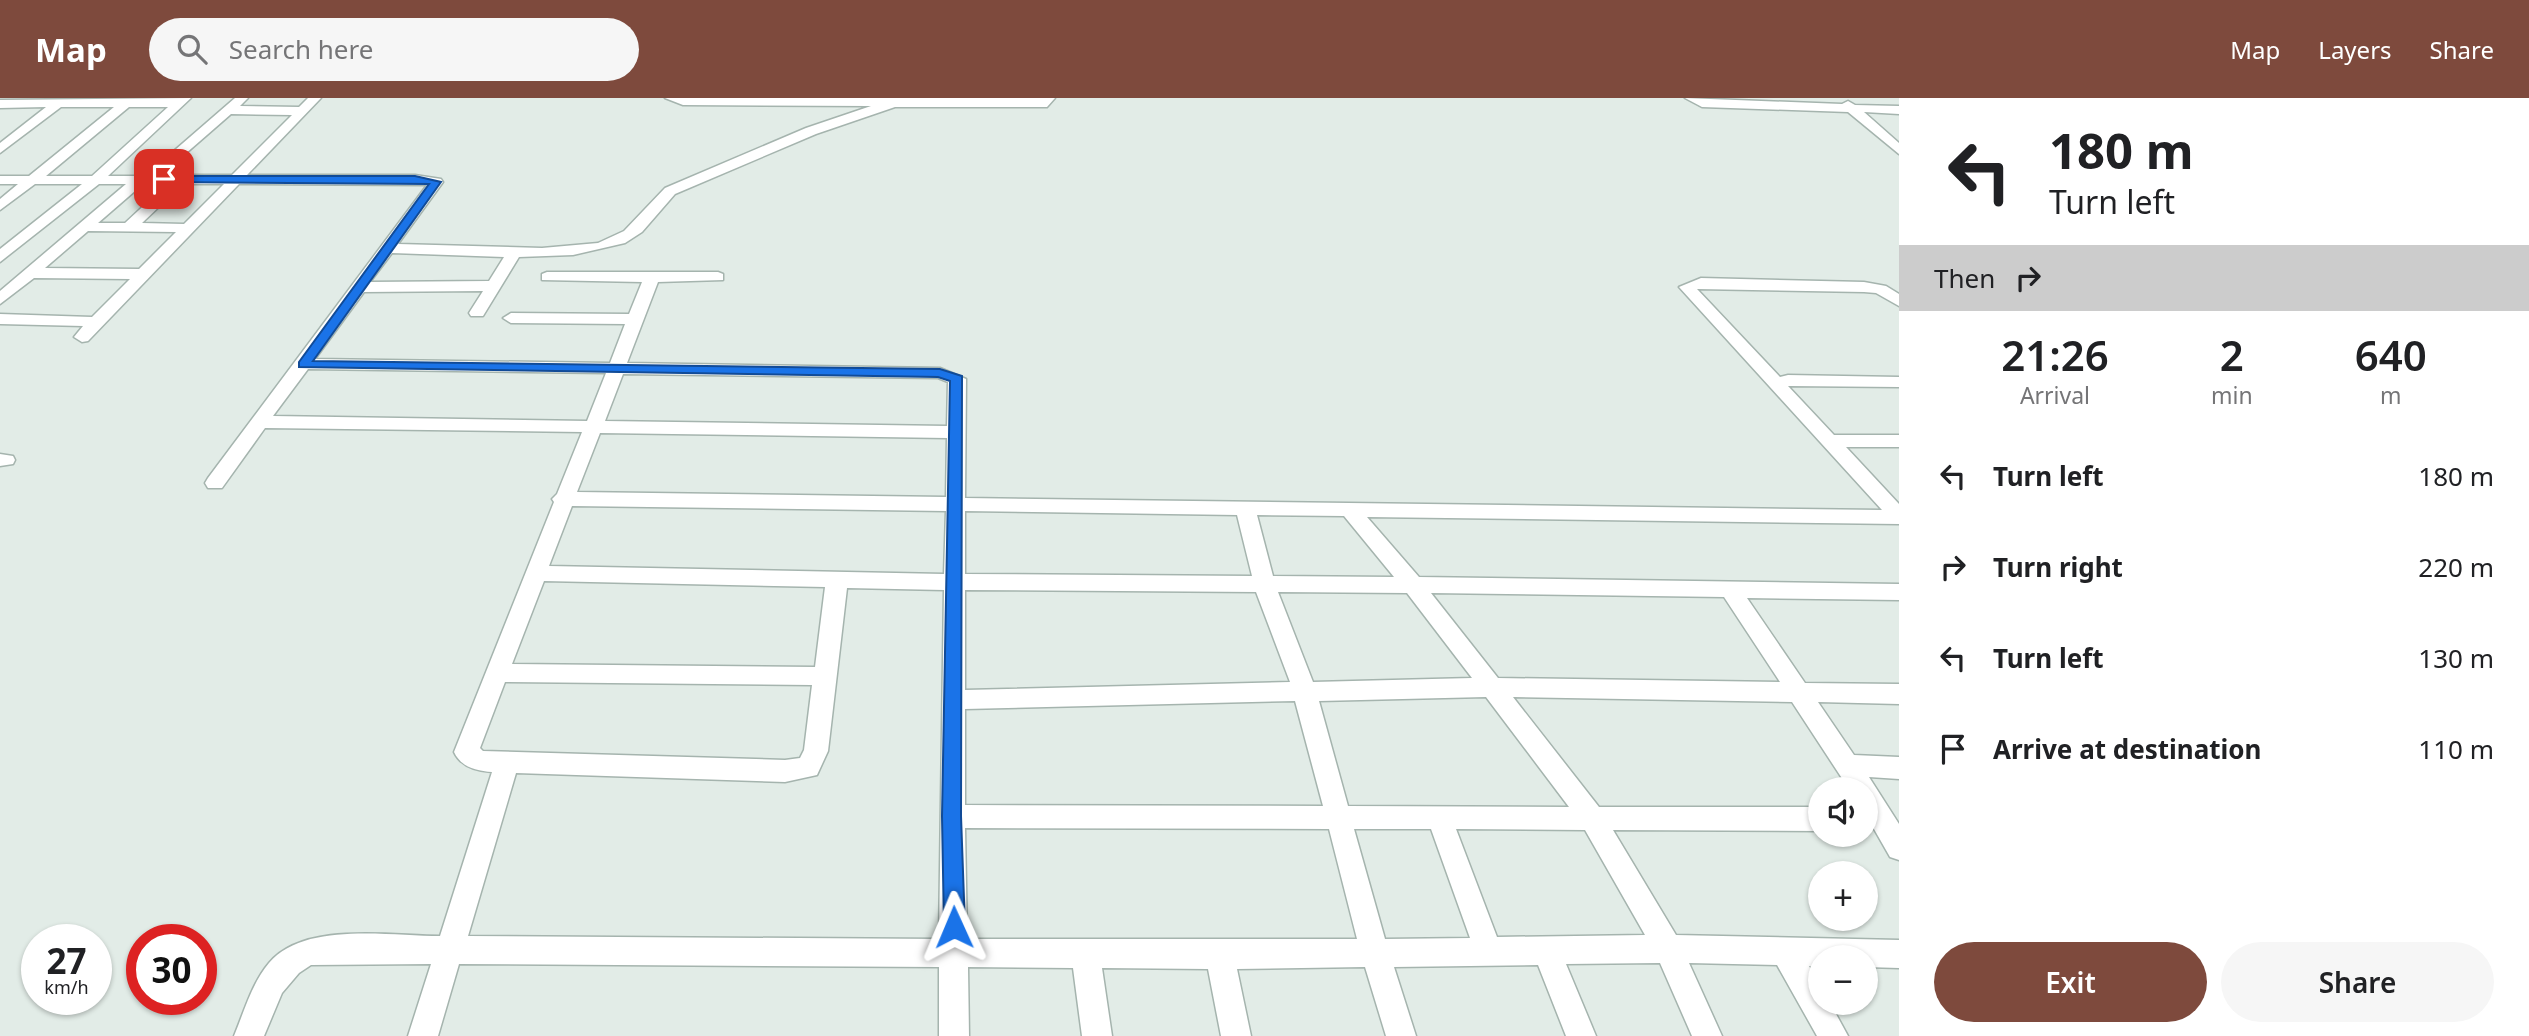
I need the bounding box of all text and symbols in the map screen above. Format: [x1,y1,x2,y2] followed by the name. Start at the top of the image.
[149,18,639,81] search box
[35,27,107,72] text: Map
[173,30,211,68] icon: search
[229,31,373,67] text: Search here
[2230,33,2280,66] text: Map
[2318,33,2392,66] text: Layers
[2430,33,2494,66] text: Share
[2049,117,2194,183] text: 180 m
[1934,126,2025,217] icon: left
[134,149,194,209] pin
[145,160,183,198] icon: arrive
[2049,180,2175,223] text: Turn left
[2009,259,2047,297] icon: right
[1934,260,1995,296] text: Then
[2001,326,2109,383] text: 21:26
[2220,326,2244,383] text: 2
[2355,326,2427,383] text: 640
[2020,379,2090,411] text: Arrival
[2211,379,2253,411] text: min
[2380,379,2402,411] text: m
[1934,457,1972,495] icon: left
[1993,458,2104,494] text: Turn left
[2418,458,2494,494] text: 180 m
[1934,548,1972,586] icon: right
[1993,549,2123,585] text: Turn right
[2418,549,2494,585] text: 220 m
[1934,639,1972,677] icon: left
[1993,640,2104,676] text: Turn left
[2418,640,2494,676] text: 130 m
[1934,730,1972,768] icon: arrive
[1993,731,2262,767] text: Arrive at destination
[2418,731,2494,767] text: 110 m
[1808,777,1878,1015] map controls
[1808,777,1878,847] button: sound
[1808,861,1878,931] button: +
[917,890,991,964] position arrow
[126,924,217,1015] speed limit sign: 30
[46,937,87,984] text: 27
[1934,942,2207,1022] button: Exit
[2221,942,2494,1022] button: Share
[1808,945,1878,1015] button: −
[44,975,89,999] text: km/h

